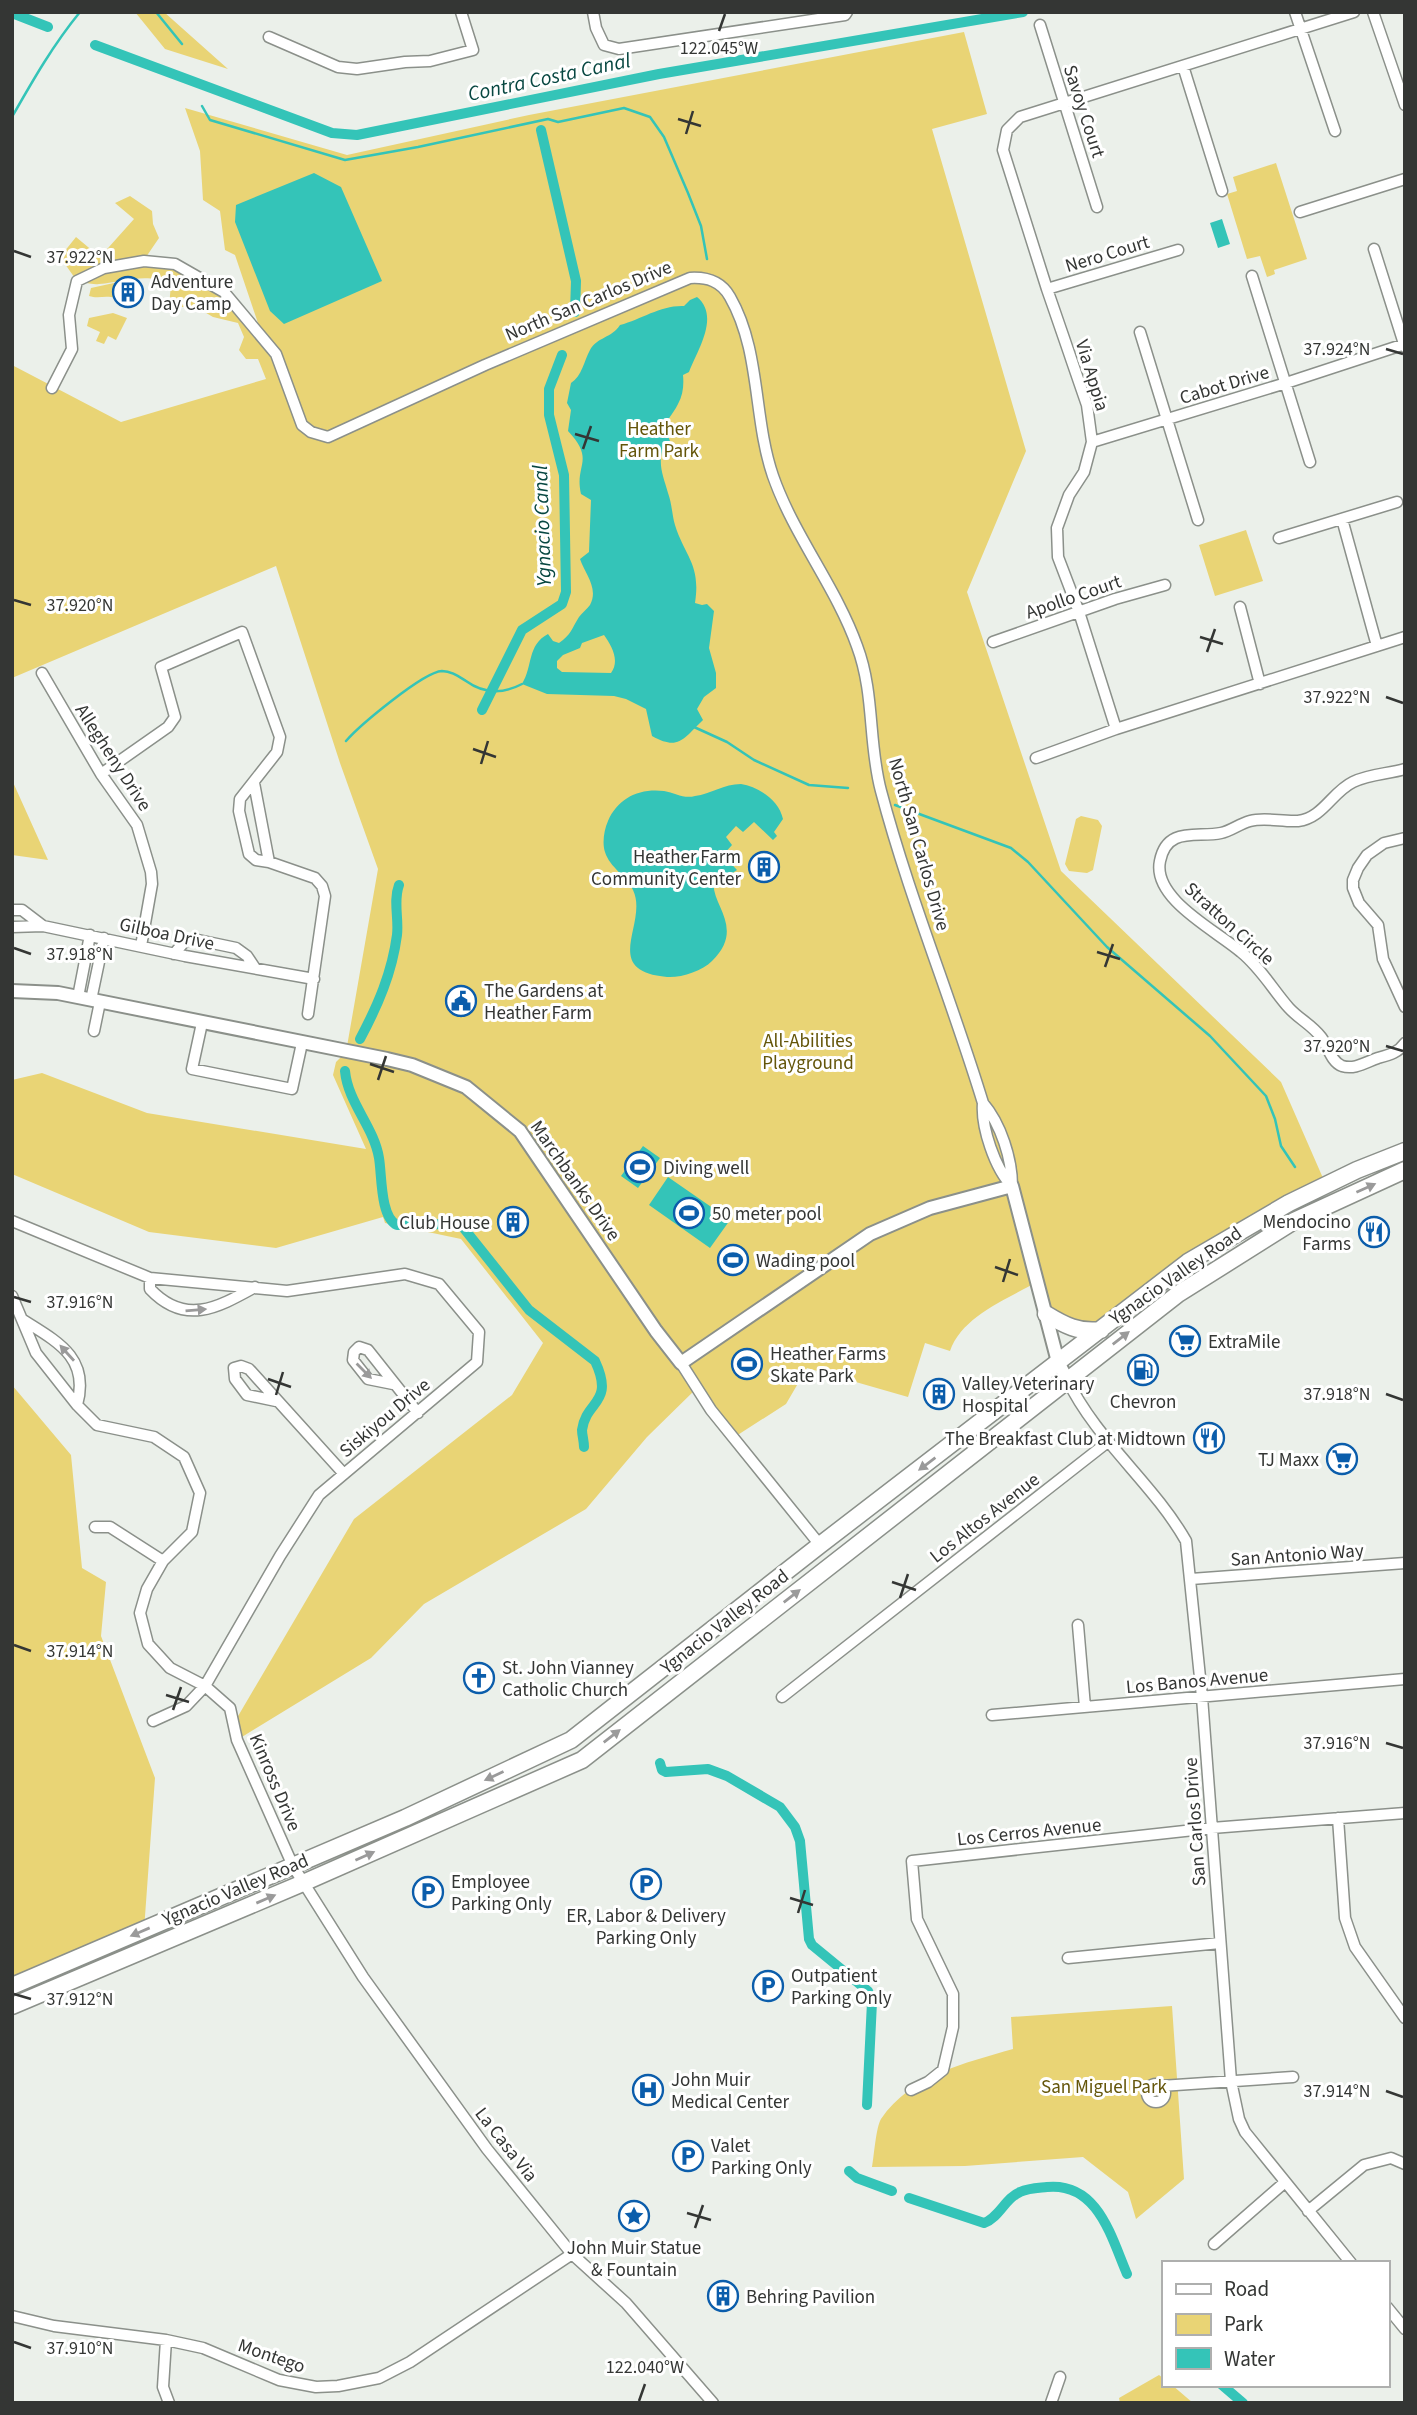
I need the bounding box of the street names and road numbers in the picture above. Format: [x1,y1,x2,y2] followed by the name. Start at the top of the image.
[1056,62,1111,162] street label: Savoy Court
[1062,229,1153,280] street label: Nero Court
[501,254,676,349] street label: North San Carlos Drive
[1068,336,1115,415] street label: Via Appia
[1176,359,1273,412] street label: Cabot Drive
[1022,568,1125,626] street label: Apollo Court
[68,699,158,817] street label: Allegheny Drive
[881,755,956,934] street label: North San Carlos Drive
[1178,876,1280,972] street label: Stratton Circle
[117,911,217,958] street label: Gilboa Drive
[523,1115,626,1247] street label: Marchbanks Drive
[1103,1220,1248,1333] street label: Ygnacio Valley Road
[334,1372,436,1464] street label: Siskiyou Drive
[924,1467,1046,1570] street label: Los Altos Avenue
[1230,1537,1365,1574] street label: San Antonio Way
[654,1563,795,1682] street label: Ygnacio Valley Road
[1125,1662,1269,1701] street label: Los Banos Avenue
[242,1730,307,1836] street label: Kinross Drive
[1178,1757,1213,1887] street label: San Carlos Drive
[956,1811,1103,1853] street label: Los Cerros Avenue
[157,1847,313,1934] street label: Ygnacio Valley Road
[468,2102,544,2188] street label: La Casa Via
[234,2332,309,2380] street label: Montego

